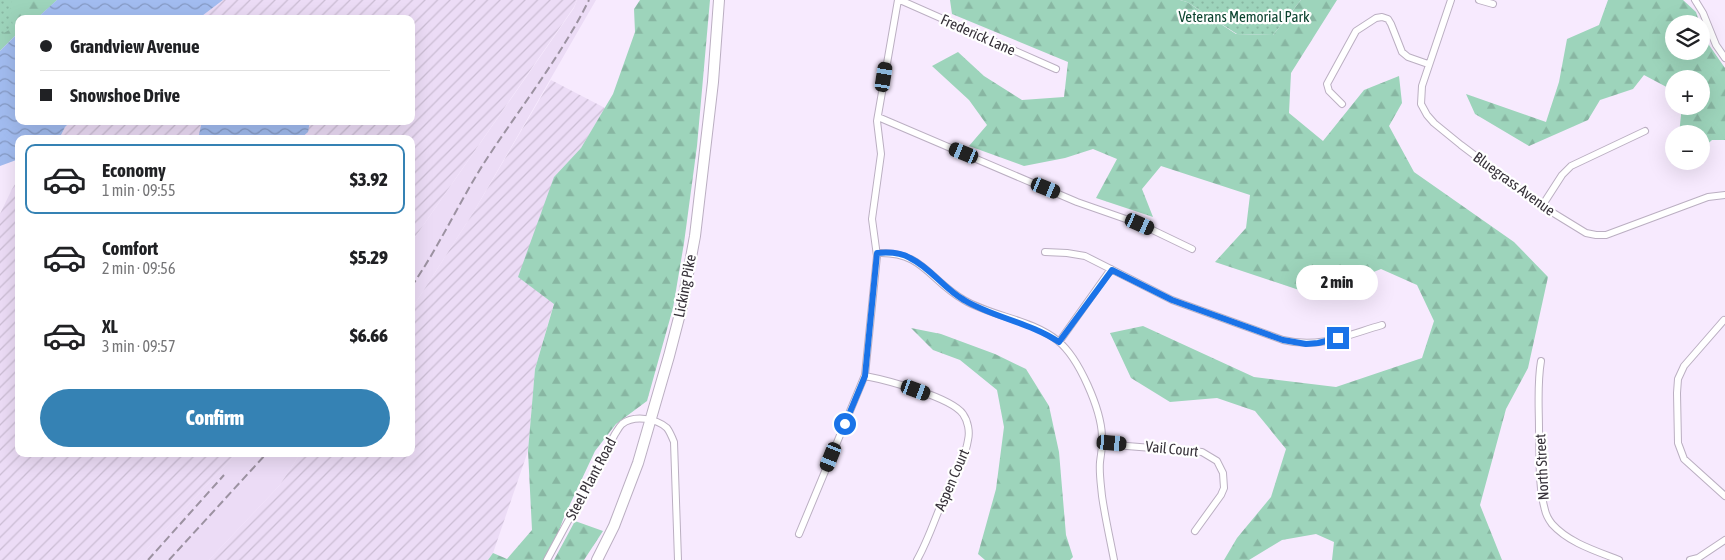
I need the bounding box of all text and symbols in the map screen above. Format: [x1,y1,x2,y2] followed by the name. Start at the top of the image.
[1178,8,1310,25] park label: Veterans Memorial Park
[938,11,1018,59] street label: Frederick Lane
[1665,15,1710,170] map controls
[1665,15,1710,60] button: layers
[70,35,200,57] text: Grandview Avenue
[874,61,893,93] car
[1665,70,1710,115] button: +
[70,84,180,106] text: Snowshoe Drive
[1665,125,1710,170] button: −
[947,140,980,166] car
[1470,148,1559,219] street label: Bluegrass Avenue
[42,157,87,202] icon: car
[102,159,166,181] text: Economy
[350,168,388,190] text: $3.92
[1029,175,1062,201] car
[102,181,175,199] text: 1 min · 09:55
[1123,211,1156,237] car
[42,235,87,280] icon: car
[102,237,158,259] text: Comfort
[350,246,388,268] text: $5.29
[670,253,699,319] street label: Licking Pike
[102,259,175,277] text: 2 min · 09:56
[1297,266,1379,300] callout: 2 min
[1321,273,1353,291] text: 2 min
[42,313,87,358] icon: car
[102,315,118,337] text: XL
[350,324,388,346] text: $6.66
[1327,327,1349,349] route end
[102,337,175,355] text: 3 min · 09:57
[899,378,932,402] car
[40,389,390,447] button: Confirm
[834,413,856,435] route start
[1531,433,1552,501] street label: North Street
[1096,434,1127,452] car
[562,435,619,523] street label: Steel Plant Road
[1145,437,1199,460] street label: Vail Court
[818,440,843,474] car
[931,446,972,513] street label: Aspen Court

